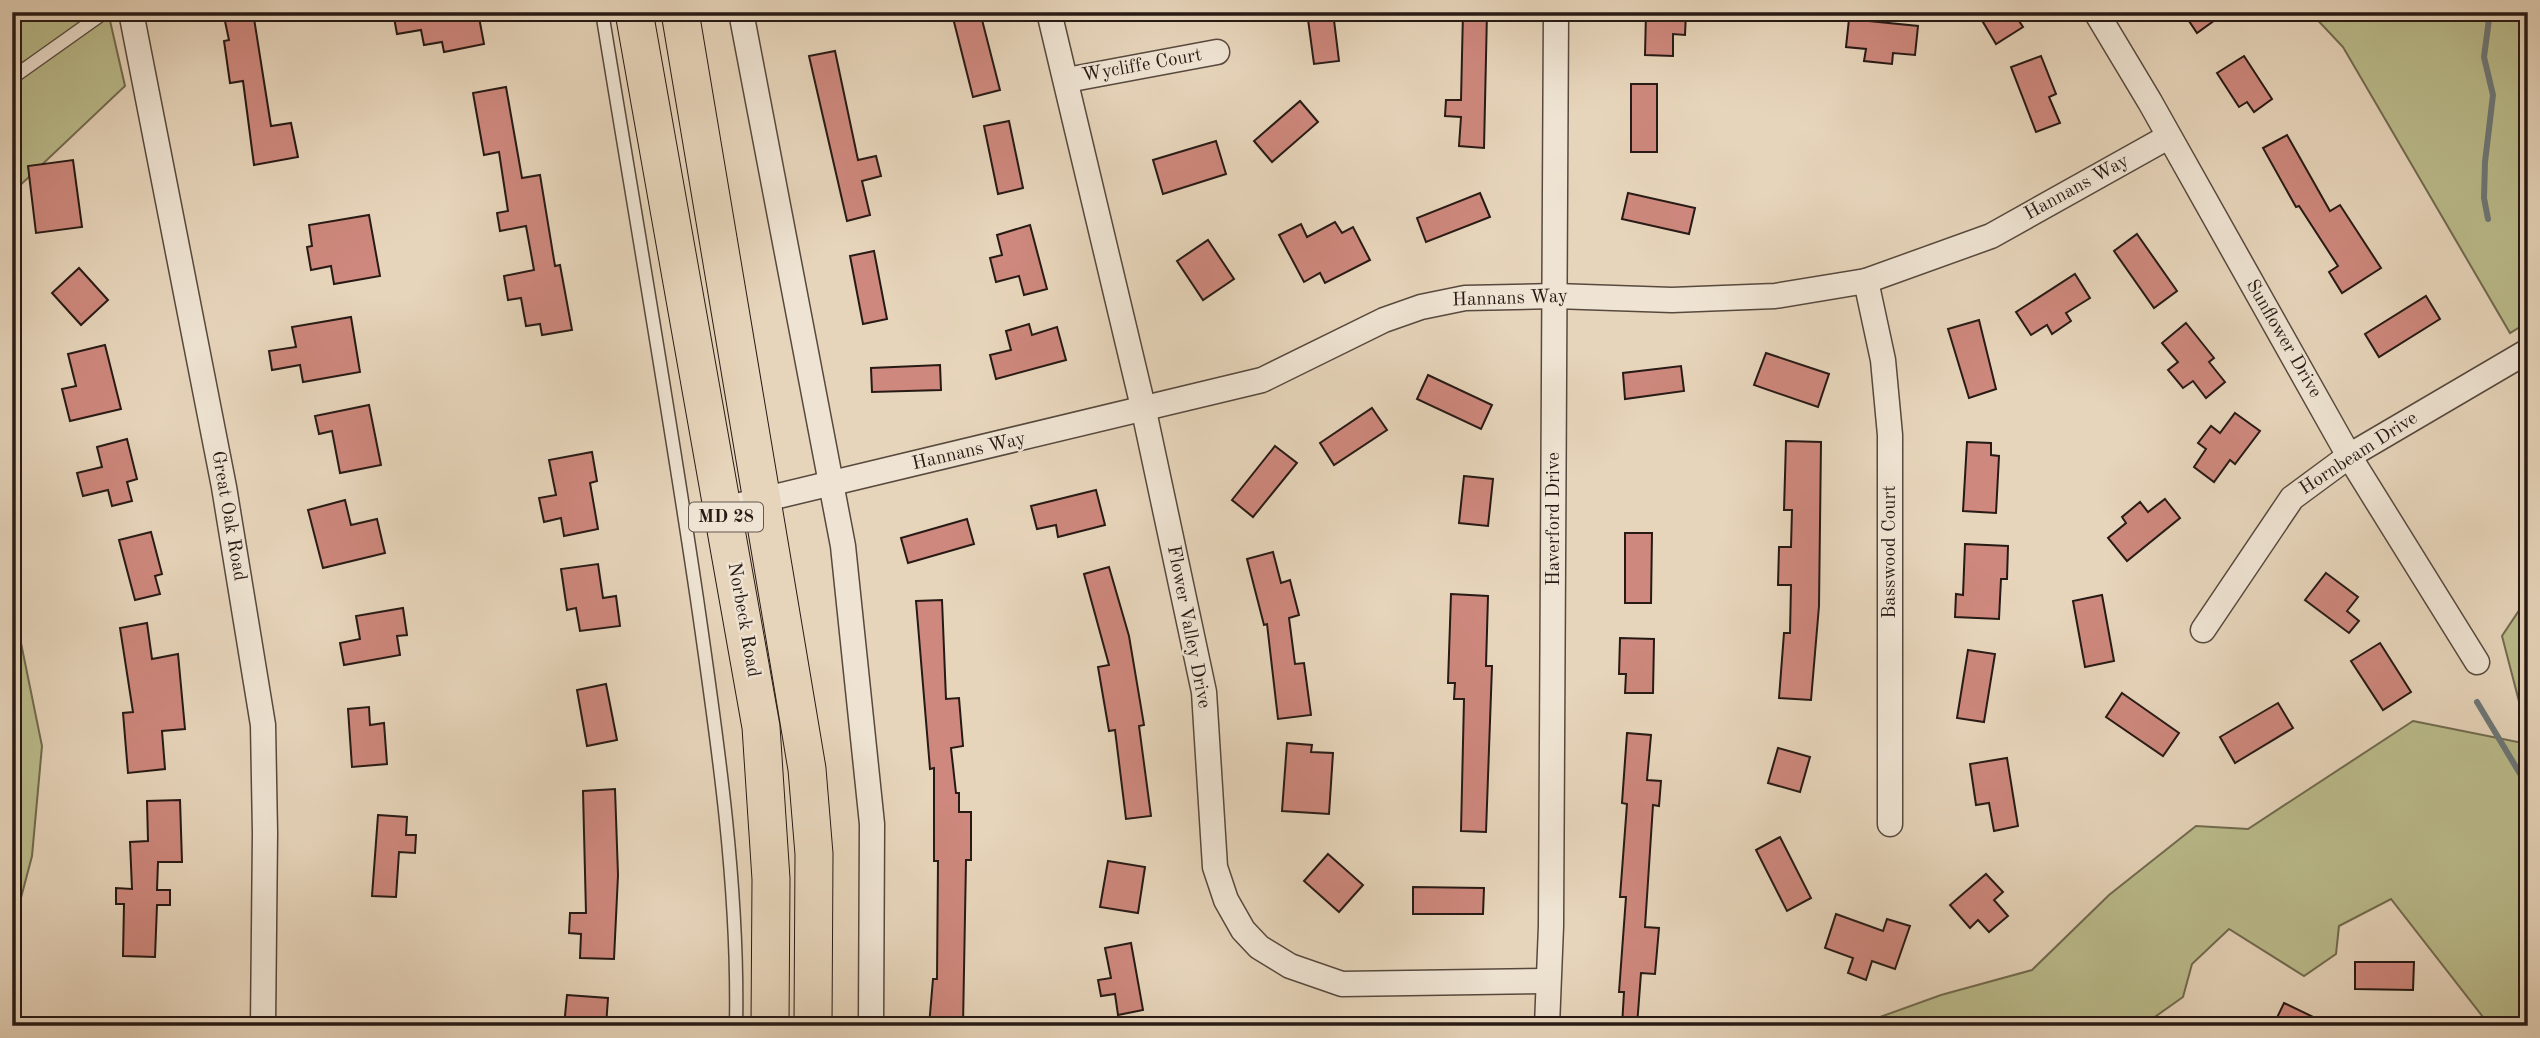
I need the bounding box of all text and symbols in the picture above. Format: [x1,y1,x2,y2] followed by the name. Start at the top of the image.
[1081,46,1203,86] street label: Wycliffe Court
[2022,152,2132,224] street label: Hannans Way
[2242,277,2324,401] street label: Sunflower Drive
[1452,287,1568,311] street label: Hannans Way
[2297,409,2421,499] street label: Hornbeam Drive
[910,430,1028,474] street label: Hannans Way
[207,449,249,583] street label: Great Oak Road
[1545,452,1564,586] street label: Haverford Drive
[1881,485,1900,619] street label: Basswood Court
[689,503,763,532] road number: MD 28
[1163,544,1213,710] street label: Flower Valley Drive
[724,561,762,679] street label: Norbeck Road

